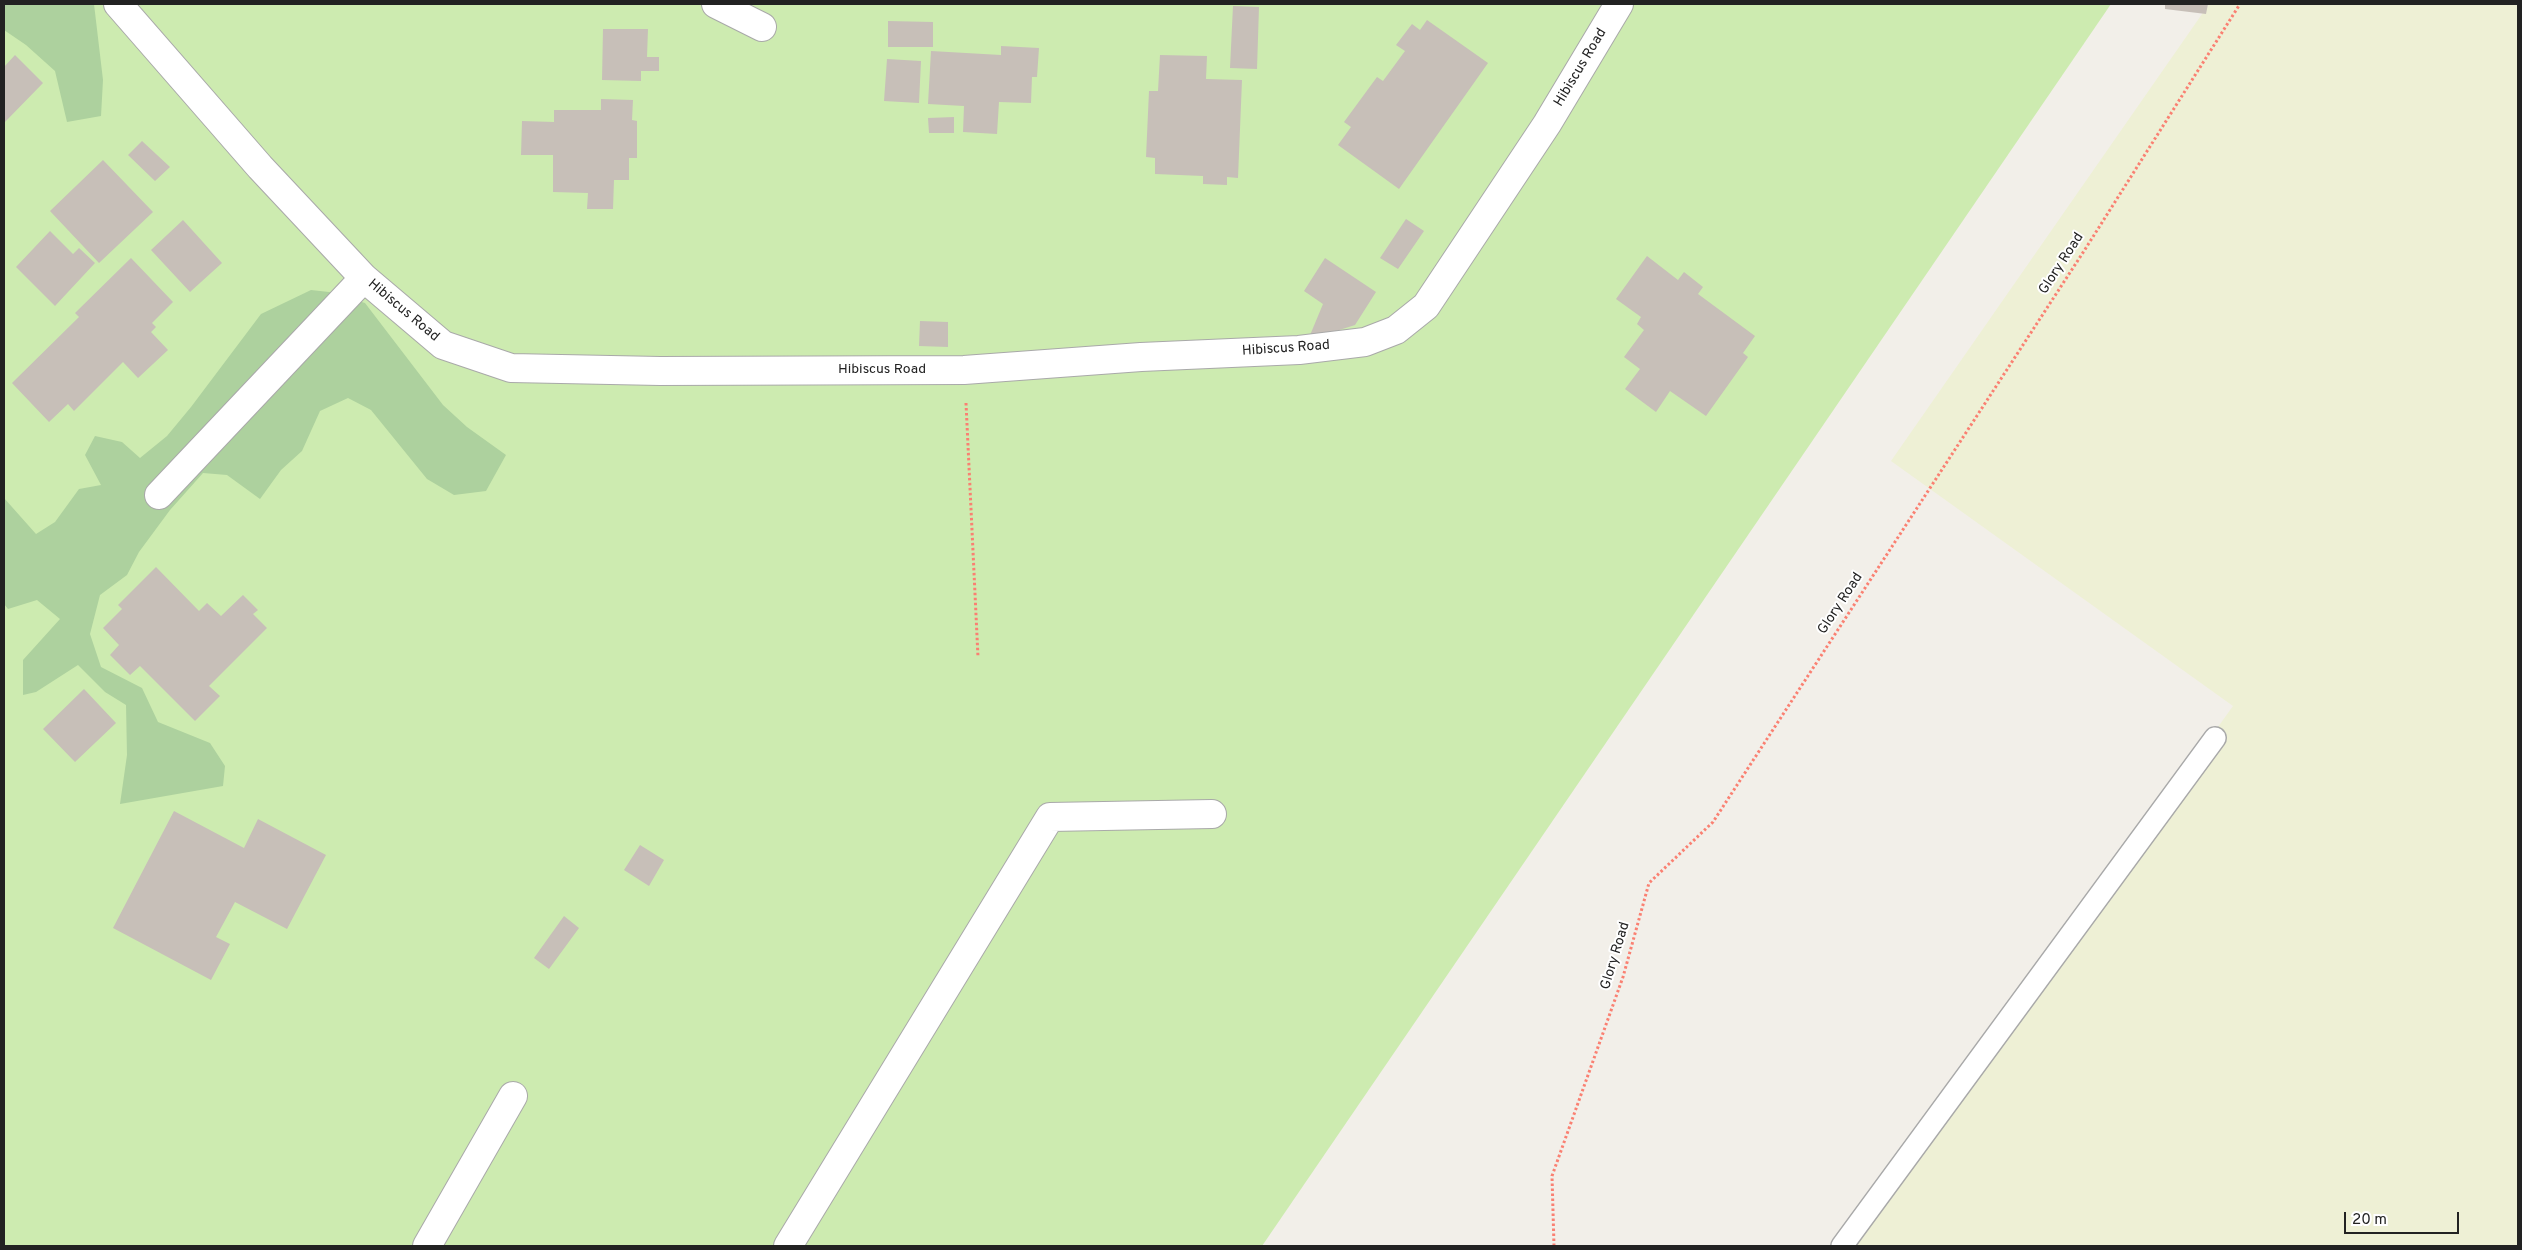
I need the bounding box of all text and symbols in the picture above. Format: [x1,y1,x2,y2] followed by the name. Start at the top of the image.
[1551,26,1611,110] street label: Hibiscus Road
[2036,230,2088,298] street label: Glory Road
[364,276,442,346] street label: Hibiscus Road
[1241,338,1331,360] street label: Hibiscus Road
[838,362,926,378] street label: Hibiscus Road
[1815,570,1867,638] street label: Glory Road
[1598,920,1634,992] street label: Glory Road
[2347,1202,2462,1234] scale bar
[2352,1211,2387,1230] text: 20 m

